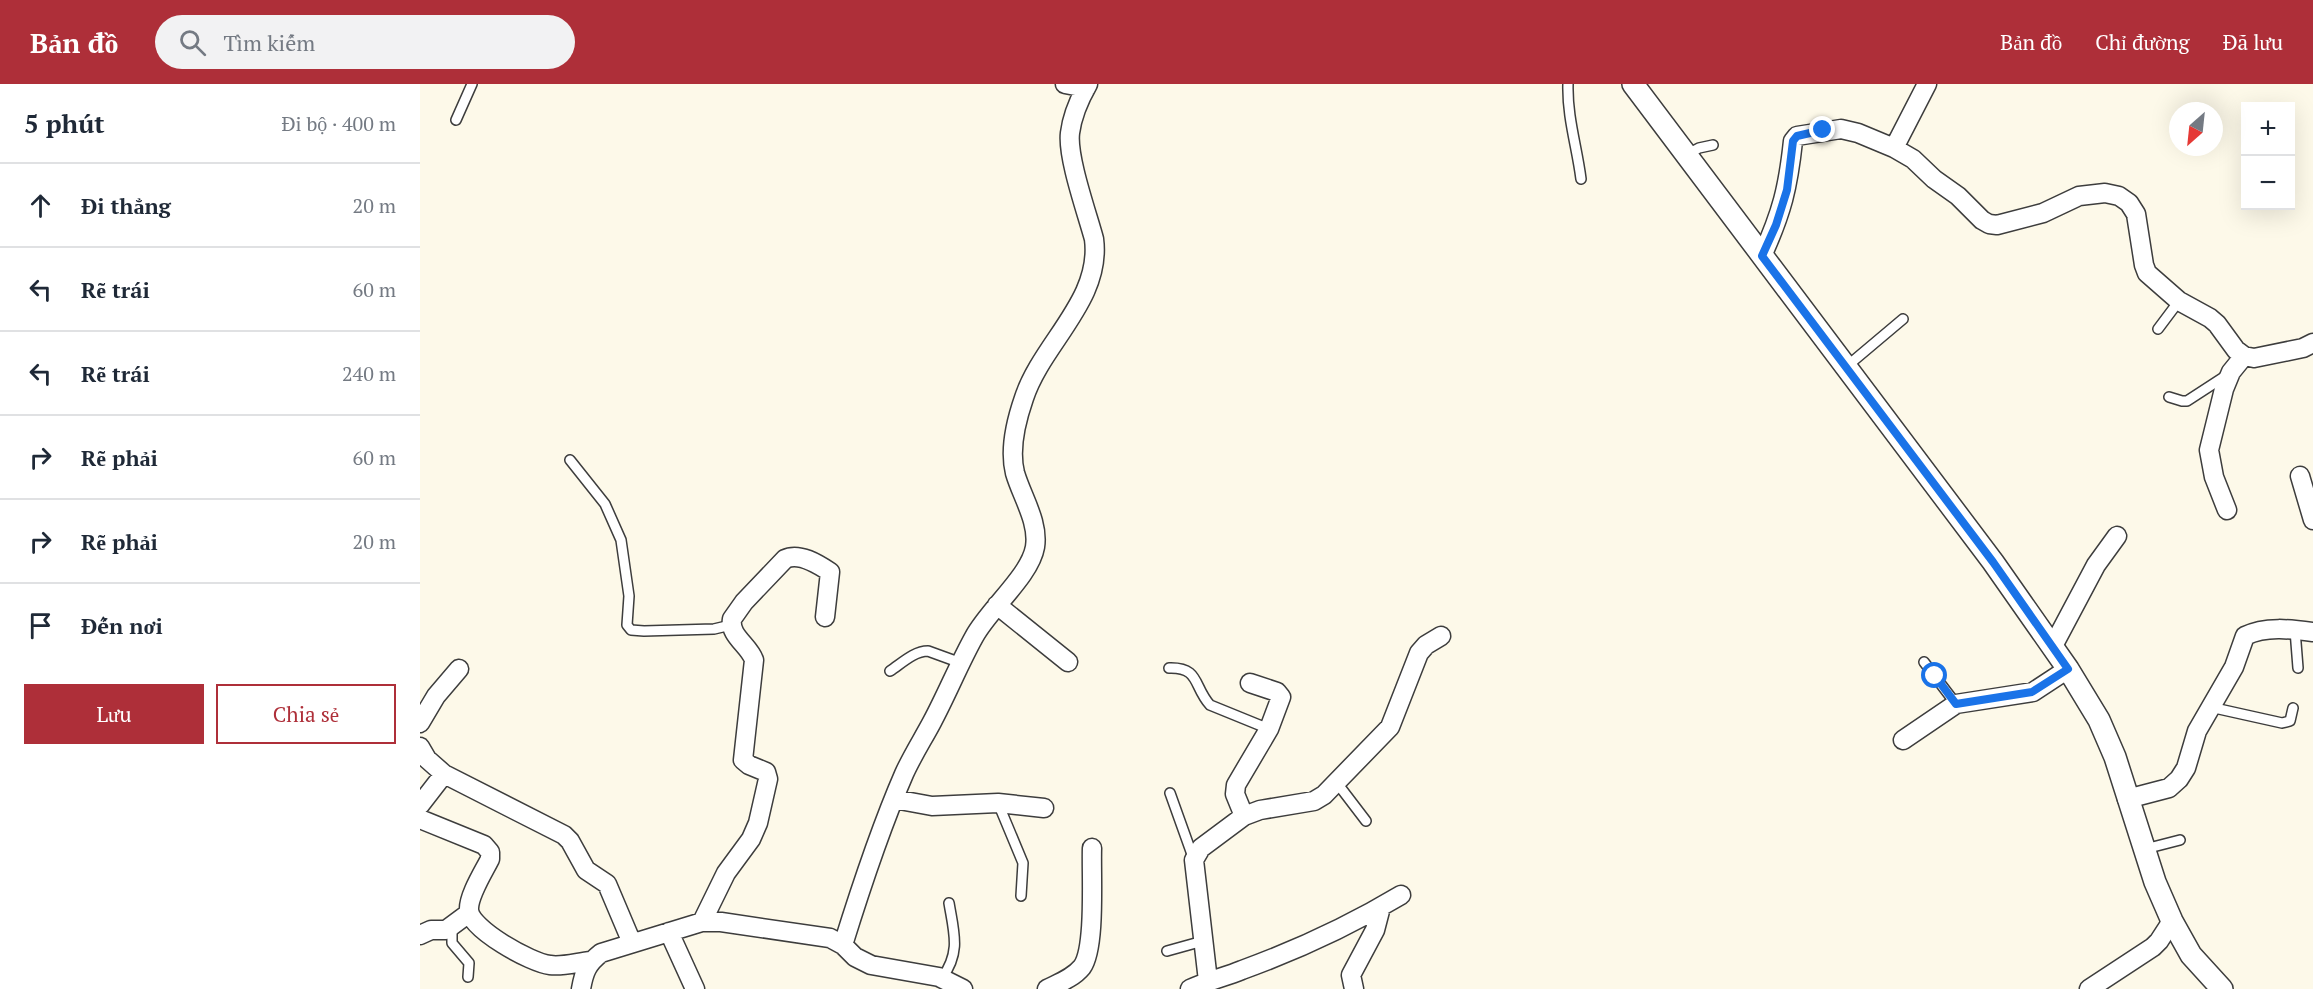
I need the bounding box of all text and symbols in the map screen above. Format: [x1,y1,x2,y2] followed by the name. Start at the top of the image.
[155,15,575,69] search box
[30,24,119,61] text: Bản đồ
[176,26,209,59] icon: search
[224,28,315,57] text: Tìm kiếm
[2000,28,2062,56] text: Bản đồ
[2095,28,2190,56] text: Chỉ đường
[2223,28,2283,56] text: Đã lưu
[2169,102,2223,156] north arrow
[2241,102,2295,210] map controls
[2241,102,2295,156] button: +
[24,106,105,140] text: 5 phút
[281,110,396,137] text: Đi bộ · 400 m
[1809,116,1835,142] route end
[2241,156,2295,210] button: −
[24,189,57,222] icon: ahead
[81,191,171,220] text: Đi thẳng
[353,192,396,219] text: 20 m
[24,273,57,306] icon: left
[81,275,150,304] text: Rẽ trái
[353,276,396,303] text: 60 m
[24,357,57,390] icon: left
[81,359,150,388] text: Rẽ trái
[342,360,396,387] text: 240 m
[24,441,57,474] icon: right
[81,443,158,472] text: Rẽ phải
[353,444,396,471] text: 60 m
[24,525,57,558] icon: right
[81,527,158,556] text: Rẽ phải
[353,528,396,555] text: 20 m
[24,609,57,642] icon: arrive
[81,611,163,640] text: Đến nơi
[1921,662,1947,688] route start
[24,684,204,744] button: Lưu
[216,684,396,744] button: Chia sẻ

